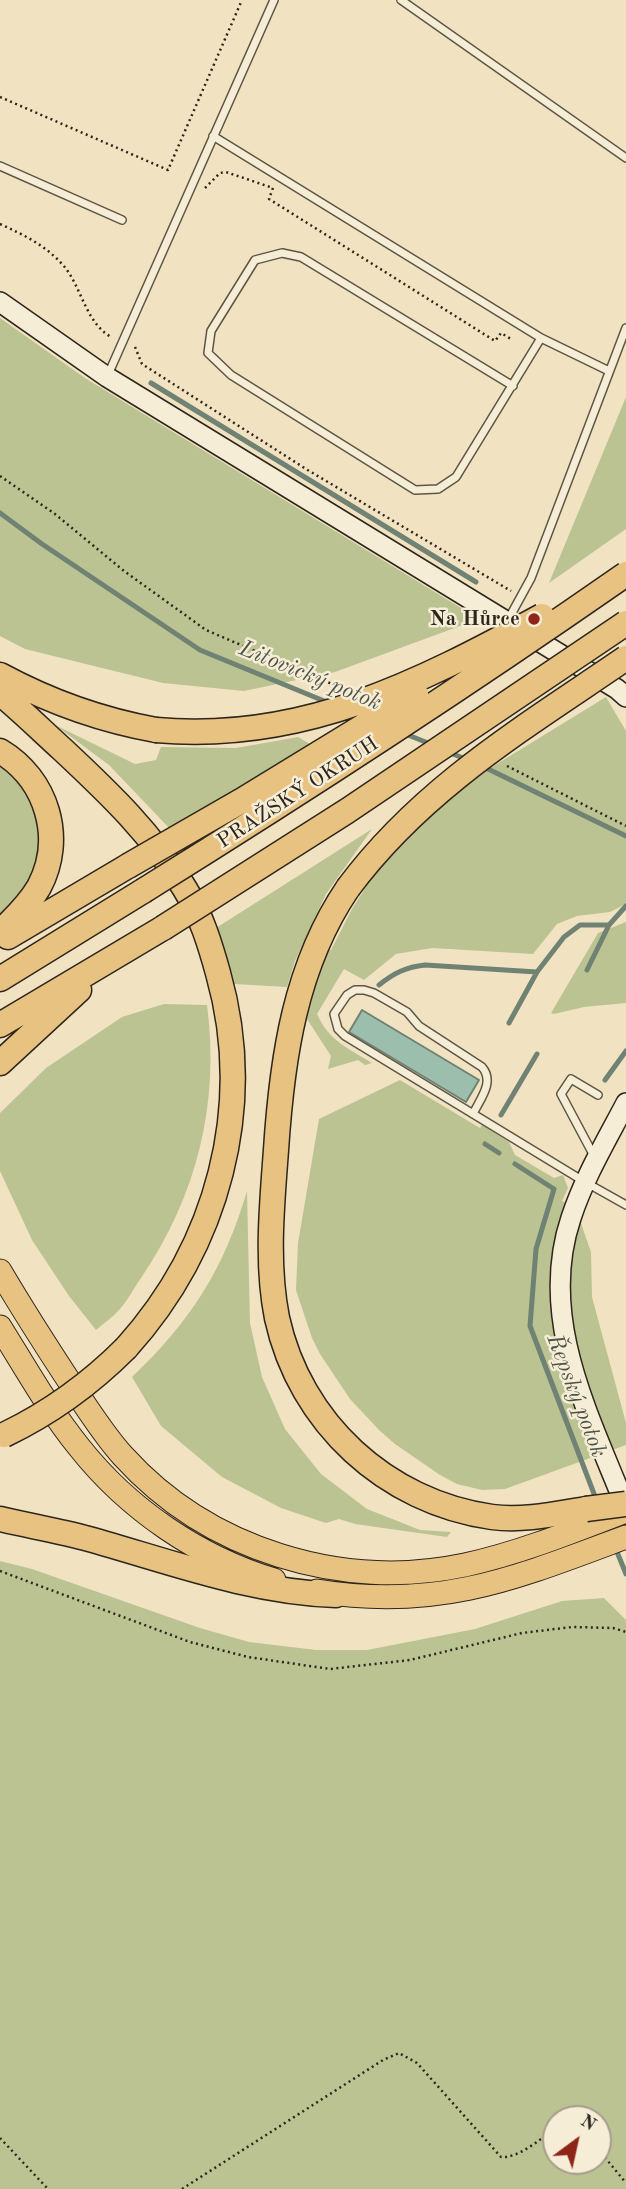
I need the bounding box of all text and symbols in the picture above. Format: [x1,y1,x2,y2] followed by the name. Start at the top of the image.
[430,606,520,632] place label: Na Hůrce
[526,611,542,627] marker: Na Hůrce
[235,635,385,717] water label: Litovický potok
[213,732,383,854] street label: PRAŽSKÝ OKRUH
[540,1330,612,1462] water label: Řepský potok
[542,2105,612,2175] north arrow
[576,2112,599,2136] text: N

